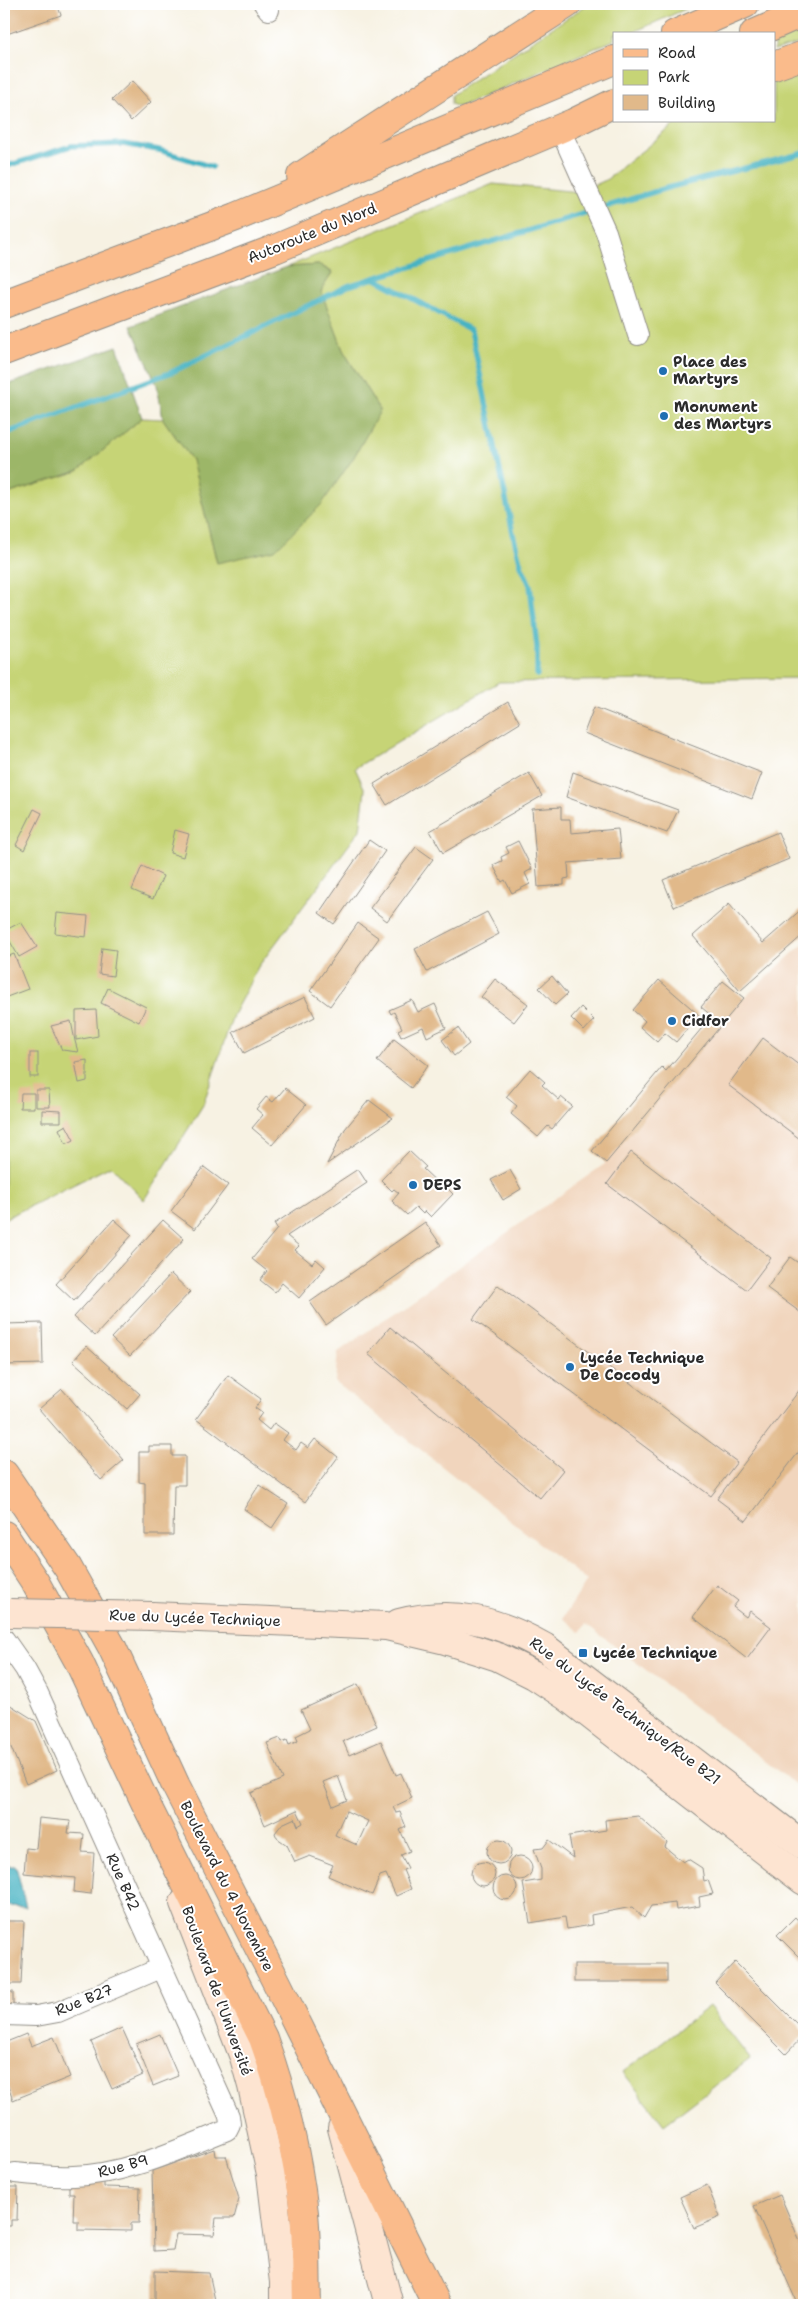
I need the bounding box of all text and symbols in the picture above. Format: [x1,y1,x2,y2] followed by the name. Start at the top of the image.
[613,32,776,122] legend
[658,43,696,63] text: Road
[658,67,690,87] text: Park
[658,93,715,113] text: Building
[245,198,380,268] street label: Autoroute du Nord
[673,352,747,389] place label: Place des Martyrs
[657,365,669,377] marker: Place des Martyrs
[674,397,772,434] place label: Monument des Martyrs
[658,410,670,422] marker: Monument des Martyrs
[682,1011,729,1031] place label: Cidfor
[666,1015,678,1027] marker: Cidfor
[423,1175,462,1195] place label: DEPS
[407,1179,419,1191] marker: DEPS
[580,1348,704,1385] place label: Lycée Technique De Cocody
[564,1361,576,1373] marker: Lycée Technique De Cocody
[109,1605,281,1631] street label: Rue du Lycée Technique
[526,1633,724,1789] street label: Rue du Lycée Technique/Rue B21
[593,1643,717,1663] place label: Lycée Technique
[577,1647,589,1659] marker: Lycée Technique
[175,1797,279,1975] street label: Boulevard du 4 Novembre
[102,1850,144,1914] street label: Rue B42
[177,1903,257,2079] street label: Boulevard de l'Université
[52,1979,116,2021] street label: Rue B27
[96,2150,150,2182] street label: Rue B9

